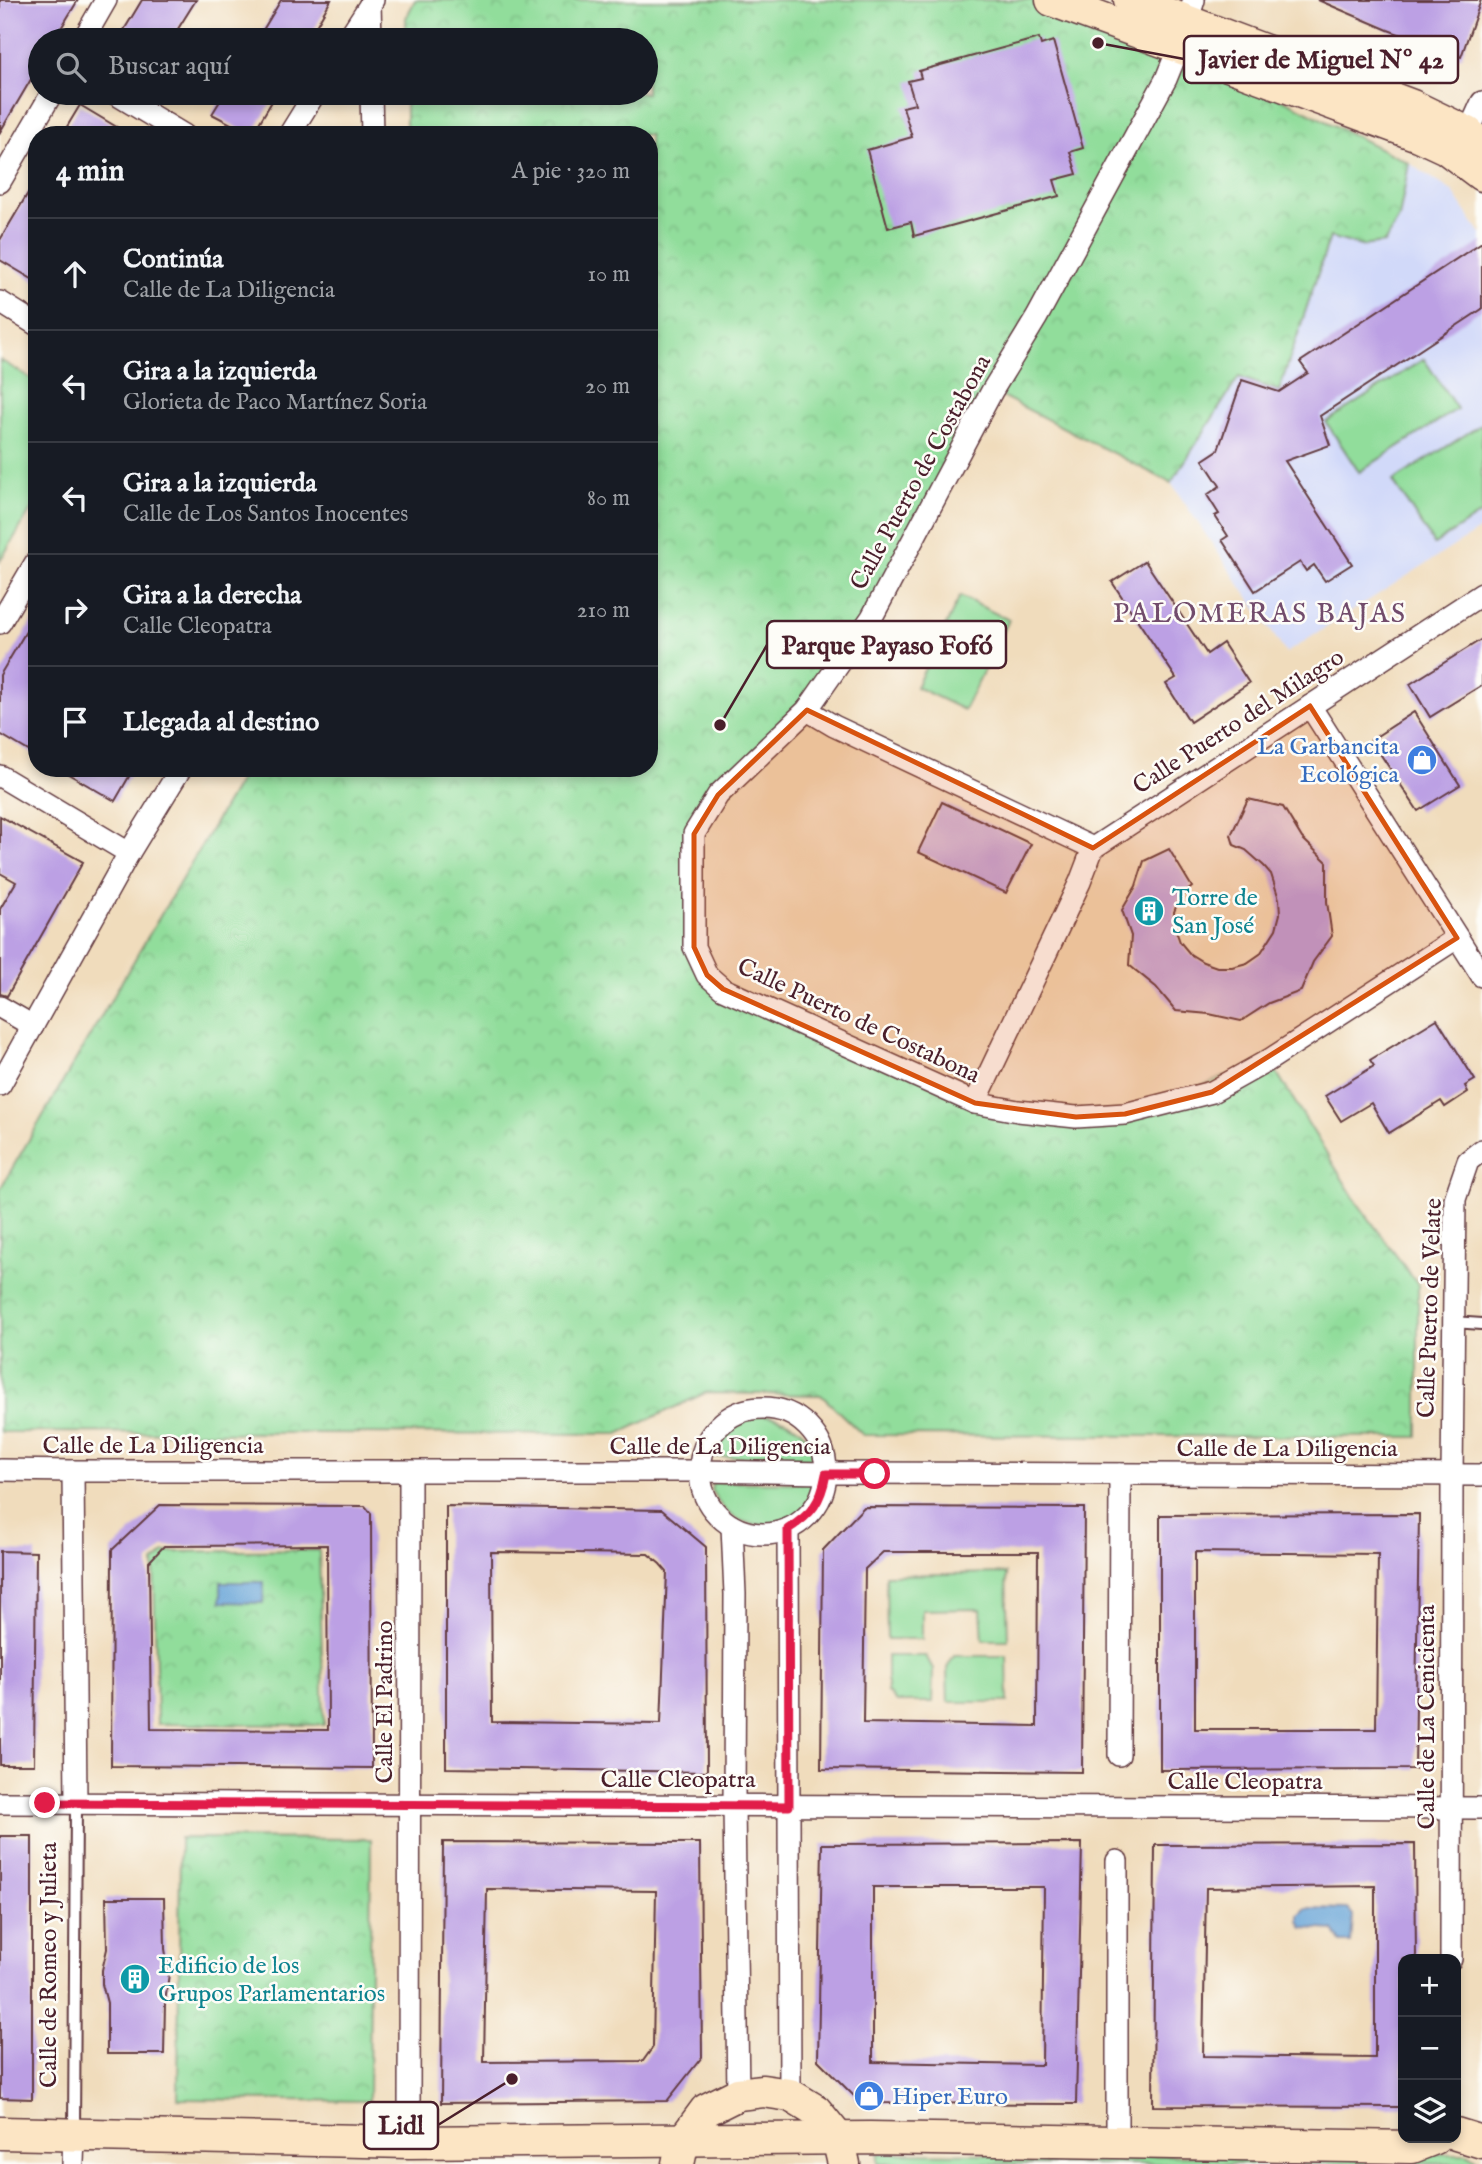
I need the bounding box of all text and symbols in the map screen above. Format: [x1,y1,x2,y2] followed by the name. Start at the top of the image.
[28,28,658,105] search box
[1184,36,1458,83] callout: Javier de Miguel Nº 42
[1195,44,1444,77] text: Javier de Miguel Nº 42
[52,48,90,86] icon: search
[108,50,230,83] text: Buscar aquí
[56,153,124,191] text: 4 min
[512,157,630,186] text: A pie · 320 m
[123,243,224,276] text: Continúa
[56,255,94,293] icon: ahead
[587,260,630,289] text: 10 m
[123,276,335,305] text: Calle de La Diligencia
[844,349,999,596] street label: Calle Puerto de Costabona
[123,355,317,388] text: Gira a la izquierda
[56,367,94,405] icon: left
[585,372,630,401] text: 20 m
[123,388,427,417] text: Glorieta de Paco Martínez Soria
[123,467,317,500] text: Gira a la izquierda
[56,479,94,517] icon: left
[587,484,630,513] text: 80 m
[123,500,408,529] text: Calle de Los Santos Inocentes
[123,579,302,612] text: Gira a la derecha
[56,591,94,629] icon: right
[577,596,630,625] text: 210 m
[1113,597,1407,632] district label: PALOMERAS BAJAS
[123,612,272,641] text: Calle Cleopatra
[767,621,1006,668] callout: Parque Payaso Fofó
[781,630,993,663] text: Parque Payaso Fofó
[1127,642,1350,802] street label: Calle Puerto del Milagro
[56,703,94,741] icon: arrive
[123,706,319,739] text: Llegada al destino
[1257,732,1400,791] place label: La Garbancita Ecológica
[1405,743,1439,777] shop icon: La Garbancita Ecológica
[1172,883,1258,942] place label: Torre de San José
[1132,894,1166,928] building icon: Torre de San José
[732,951,985,1092] street label: Calle Puerto de Costabona
[1411,1198,1450,1419] street label: Calle Puerto de Velate
[42,1431,264,1462] street label: Calle de La Diligencia
[609,1432,831,1463] street label: Calle de La Diligencia
[1176,1434,1398,1465] street label: Calle de La Diligencia
[859,1458,890,1489] route start
[1412,1604,1443,1829] street label: Calle de La Cenicienta
[370,1620,401,1784] street label: Calle El Padrino
[600,1765,756,1796] street label: Calle Cleopatra
[1167,1767,1323,1798] street label: Calle Cleopatra
[29,1787,60,1818] route end
[34,1842,65,2088] street label: Calle de Romeo y Julieta
[158,1951,385,2010] place label: Edificio de los Grupos Parlamentarios
[1398,1954,1461,2143] map controls
[1398,1954,1461,2017] button: +
[118,1962,152,1996] building icon: Edificio de los Grupos Parlamentarios
[1398,2017,1461,2080] button: −
[852,2079,886,2113] shop icon: Hiper Euro
[1398,2080,1461,2143] button: layers
[892,2082,1008,2113] place label: Hiper Euro
[364,2102,438,2149] callout: Lidl
[378,2110,425,2143] text: Lidl

